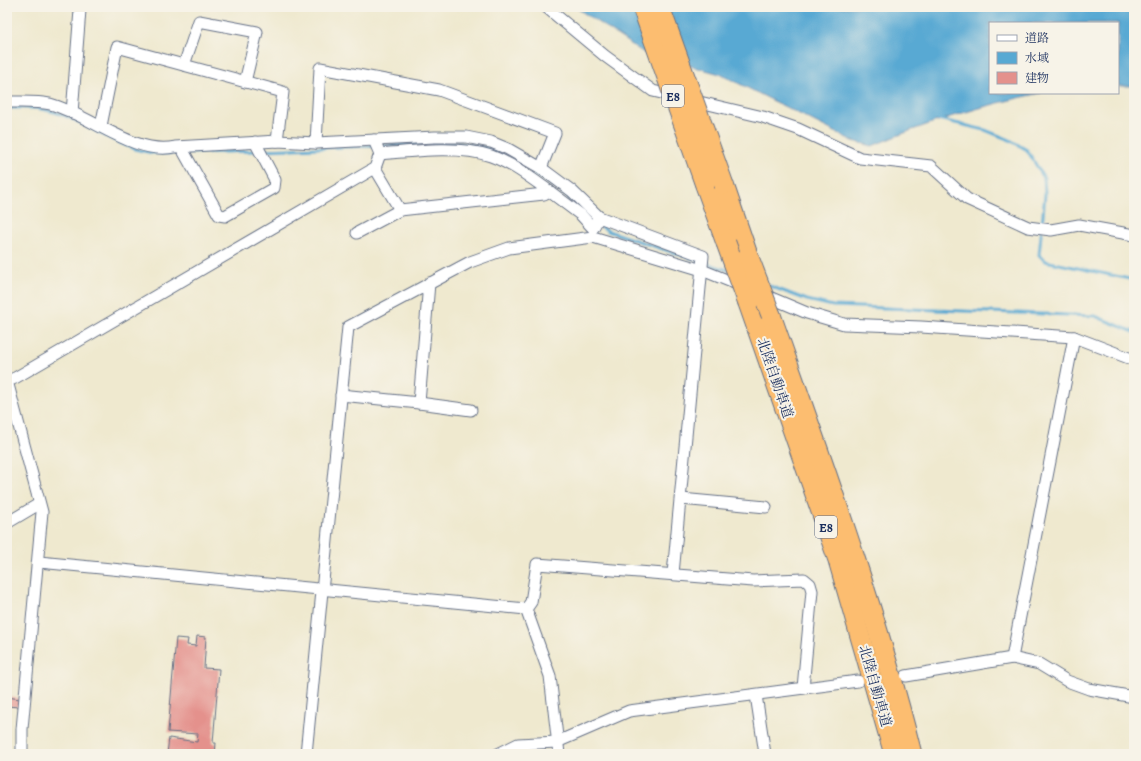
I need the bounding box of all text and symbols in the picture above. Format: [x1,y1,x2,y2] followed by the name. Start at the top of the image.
[989,22,1119,94] legend
[1025,30,1049,46] text: 道路
[1025,50,1049,66] text: 水域
[1025,70,1049,86] text: 建物
[662,85,684,107] road number: E8
[752,335,798,421] street label: 北陸自動車道
[815,516,837,538] road number: E8
[854,643,896,729] street label: 北陸自動車道

